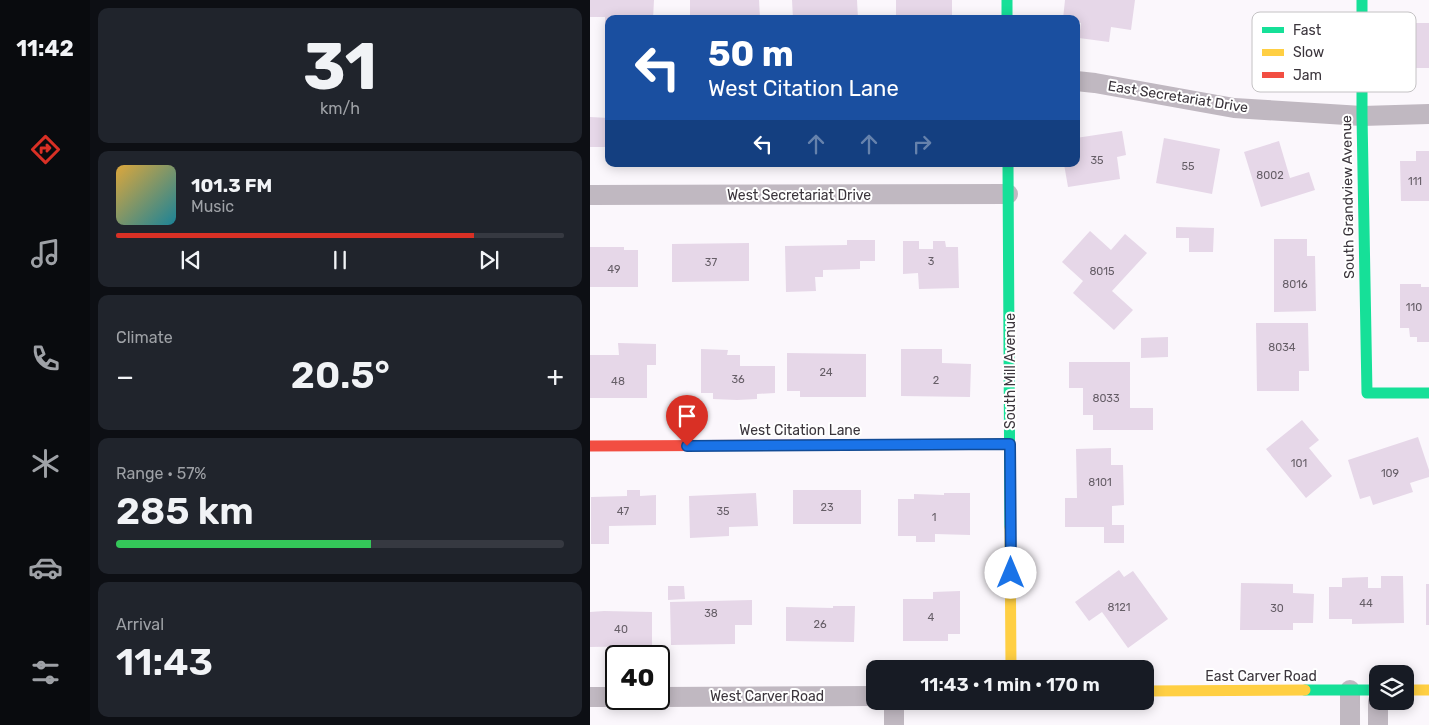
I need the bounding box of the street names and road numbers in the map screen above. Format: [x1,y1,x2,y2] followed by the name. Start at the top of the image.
[1107,78,1249,117] street label: East Secretariat Drive
[1338,115,1358,279] street label: South Grandview Avenue
[727,187,871,204] street label: West Secretariat Drive
[1002,313,1019,429] street label: South Mill Avenue
[739,422,861,439] street label: West Citation Lane
[1205,668,1317,685] street label: East Carver Road
[710,688,824,705] street label: West Carver Road

